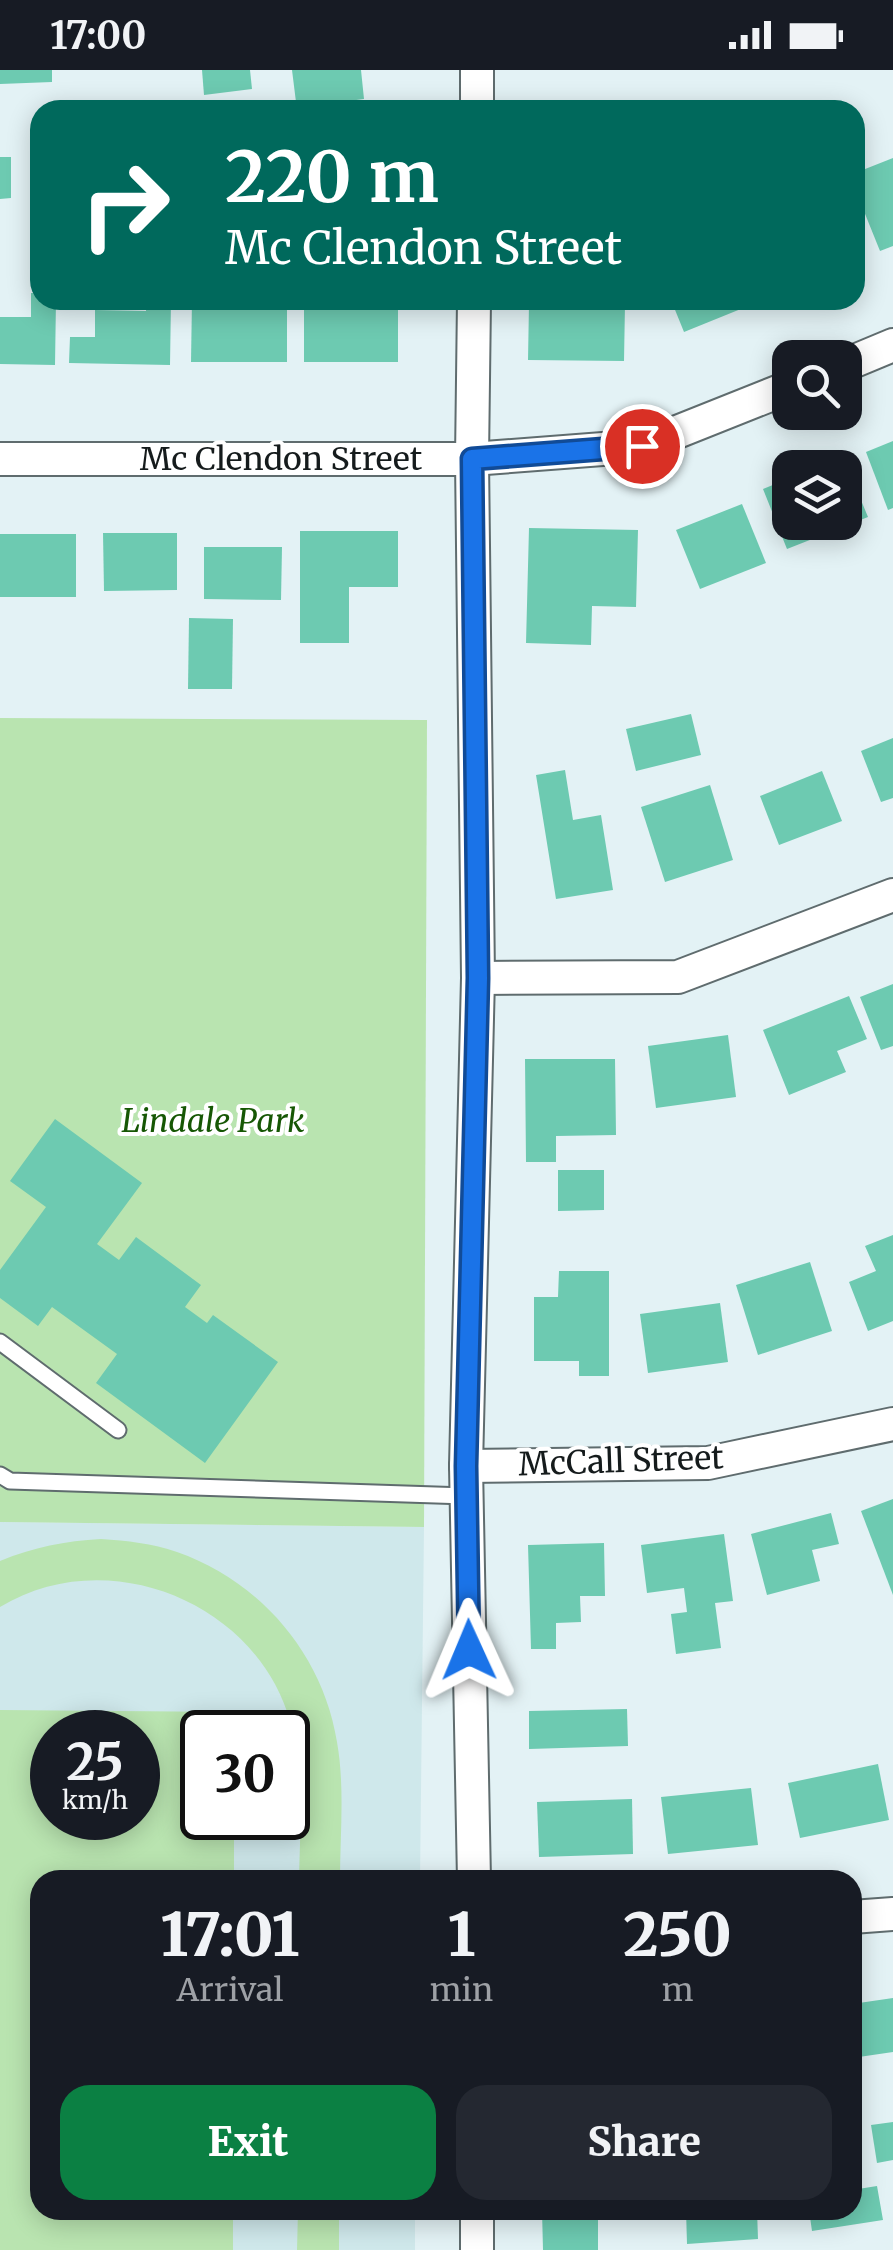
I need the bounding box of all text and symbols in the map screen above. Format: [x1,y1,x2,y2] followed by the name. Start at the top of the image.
[50,12,146,59] text: 17:00
[225,133,439,221] text: 220 m
[60,140,190,270] icon: right
[225,220,622,276] text: Mc Clendon Street
[772,340,862,540] map controls
[772,340,862,430] button: search
[600,404,685,489] pin
[615,419,670,474] icon: arrive
[140,439,423,479] street label: Mc Clendon Street
[772,450,862,540] button: layers
[122,1101,305,1141] park label: Lindale Park
[518,1437,725,1485] street label: McCall Street
[417,1598,521,1702] position arrow
[180,1710,310,1840] speed limit sign: 30
[66,1731,124,1794] text: 25
[62,1784,128,1816] text: km/h
[160,1897,300,1972] text: 17:01
[447,1897,476,1972] text: 1
[623,1897,732,1972] text: 250
[176,1970,283,2010] text: Arrival
[430,1970,493,2010] text: min
[662,1970,693,2010] text: m
[60,2085,436,2200] button: Exit
[456,2085,832,2200] button: Share

